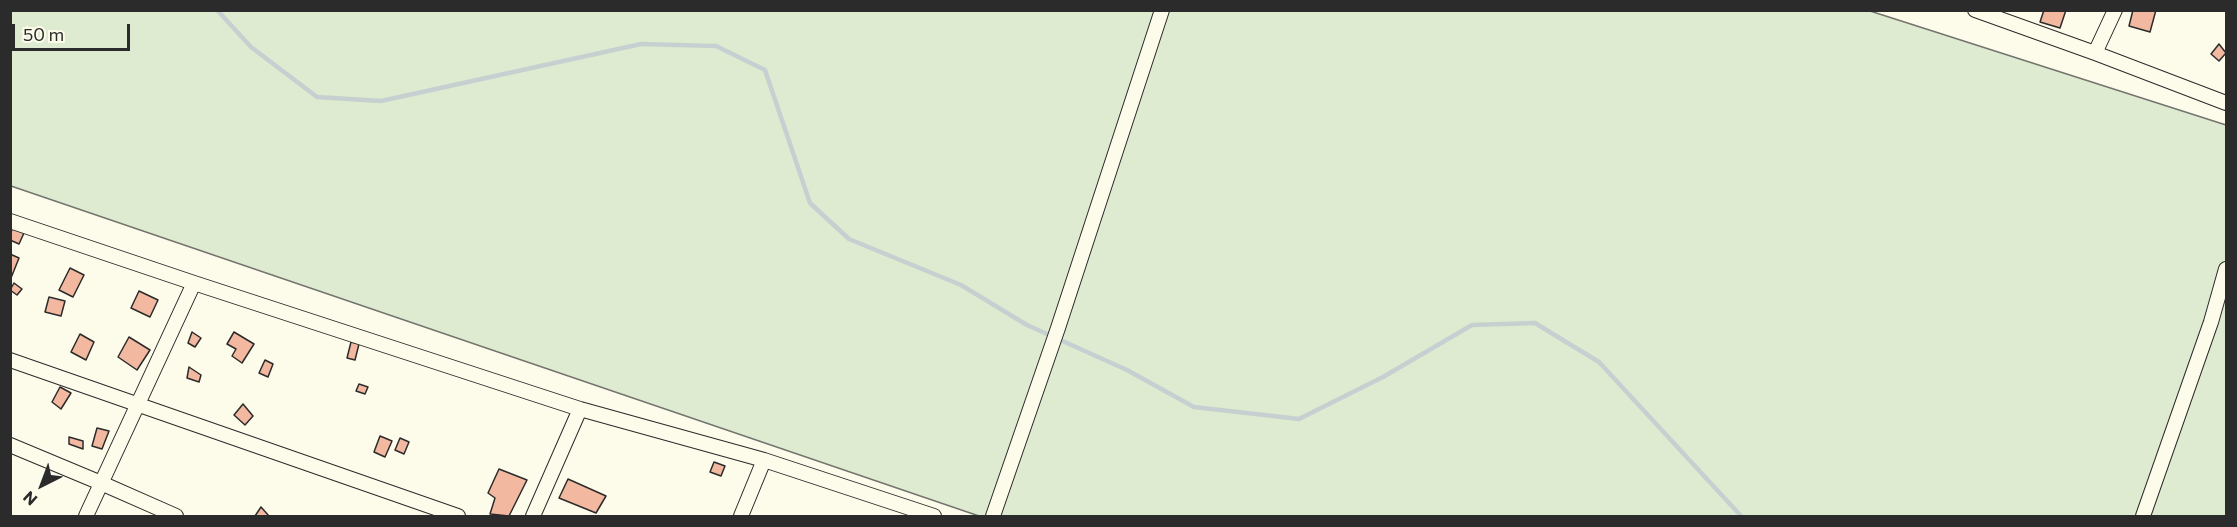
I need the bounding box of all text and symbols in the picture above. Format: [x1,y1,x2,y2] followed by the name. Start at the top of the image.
[15,12,134,50] scale bar
[23,23,64,45] text: 50 m
[12,455,72,515] north arrow
[19,488,40,510] text: N

